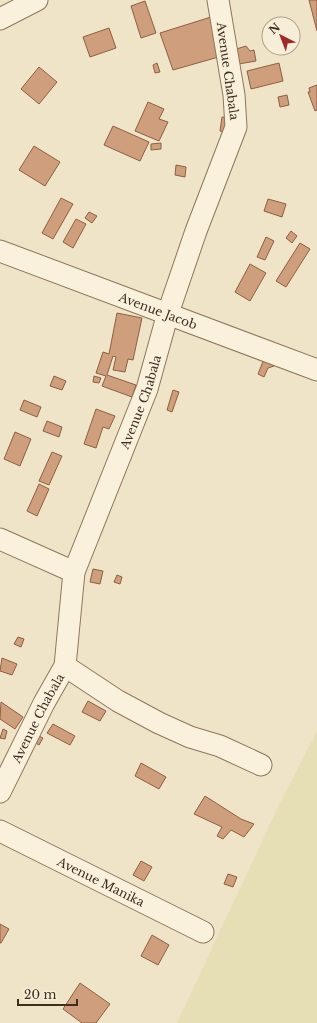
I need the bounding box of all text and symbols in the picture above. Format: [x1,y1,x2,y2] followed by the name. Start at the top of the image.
[261,16,301,56] north arrow
[266,19,283,37] text: N
[214,20,242,121] street label: Avenue Chabala
[116,289,200,332] street label: Avenue Jacob
[116,353,164,452] street label: Avenue Chabala
[8,670,67,766] street label: Avenue Chabala
[54,853,148,909] street label: Avenue Manika
[18,981,77,1007] scale bar
[24,987,56,1002] text: 20 m

